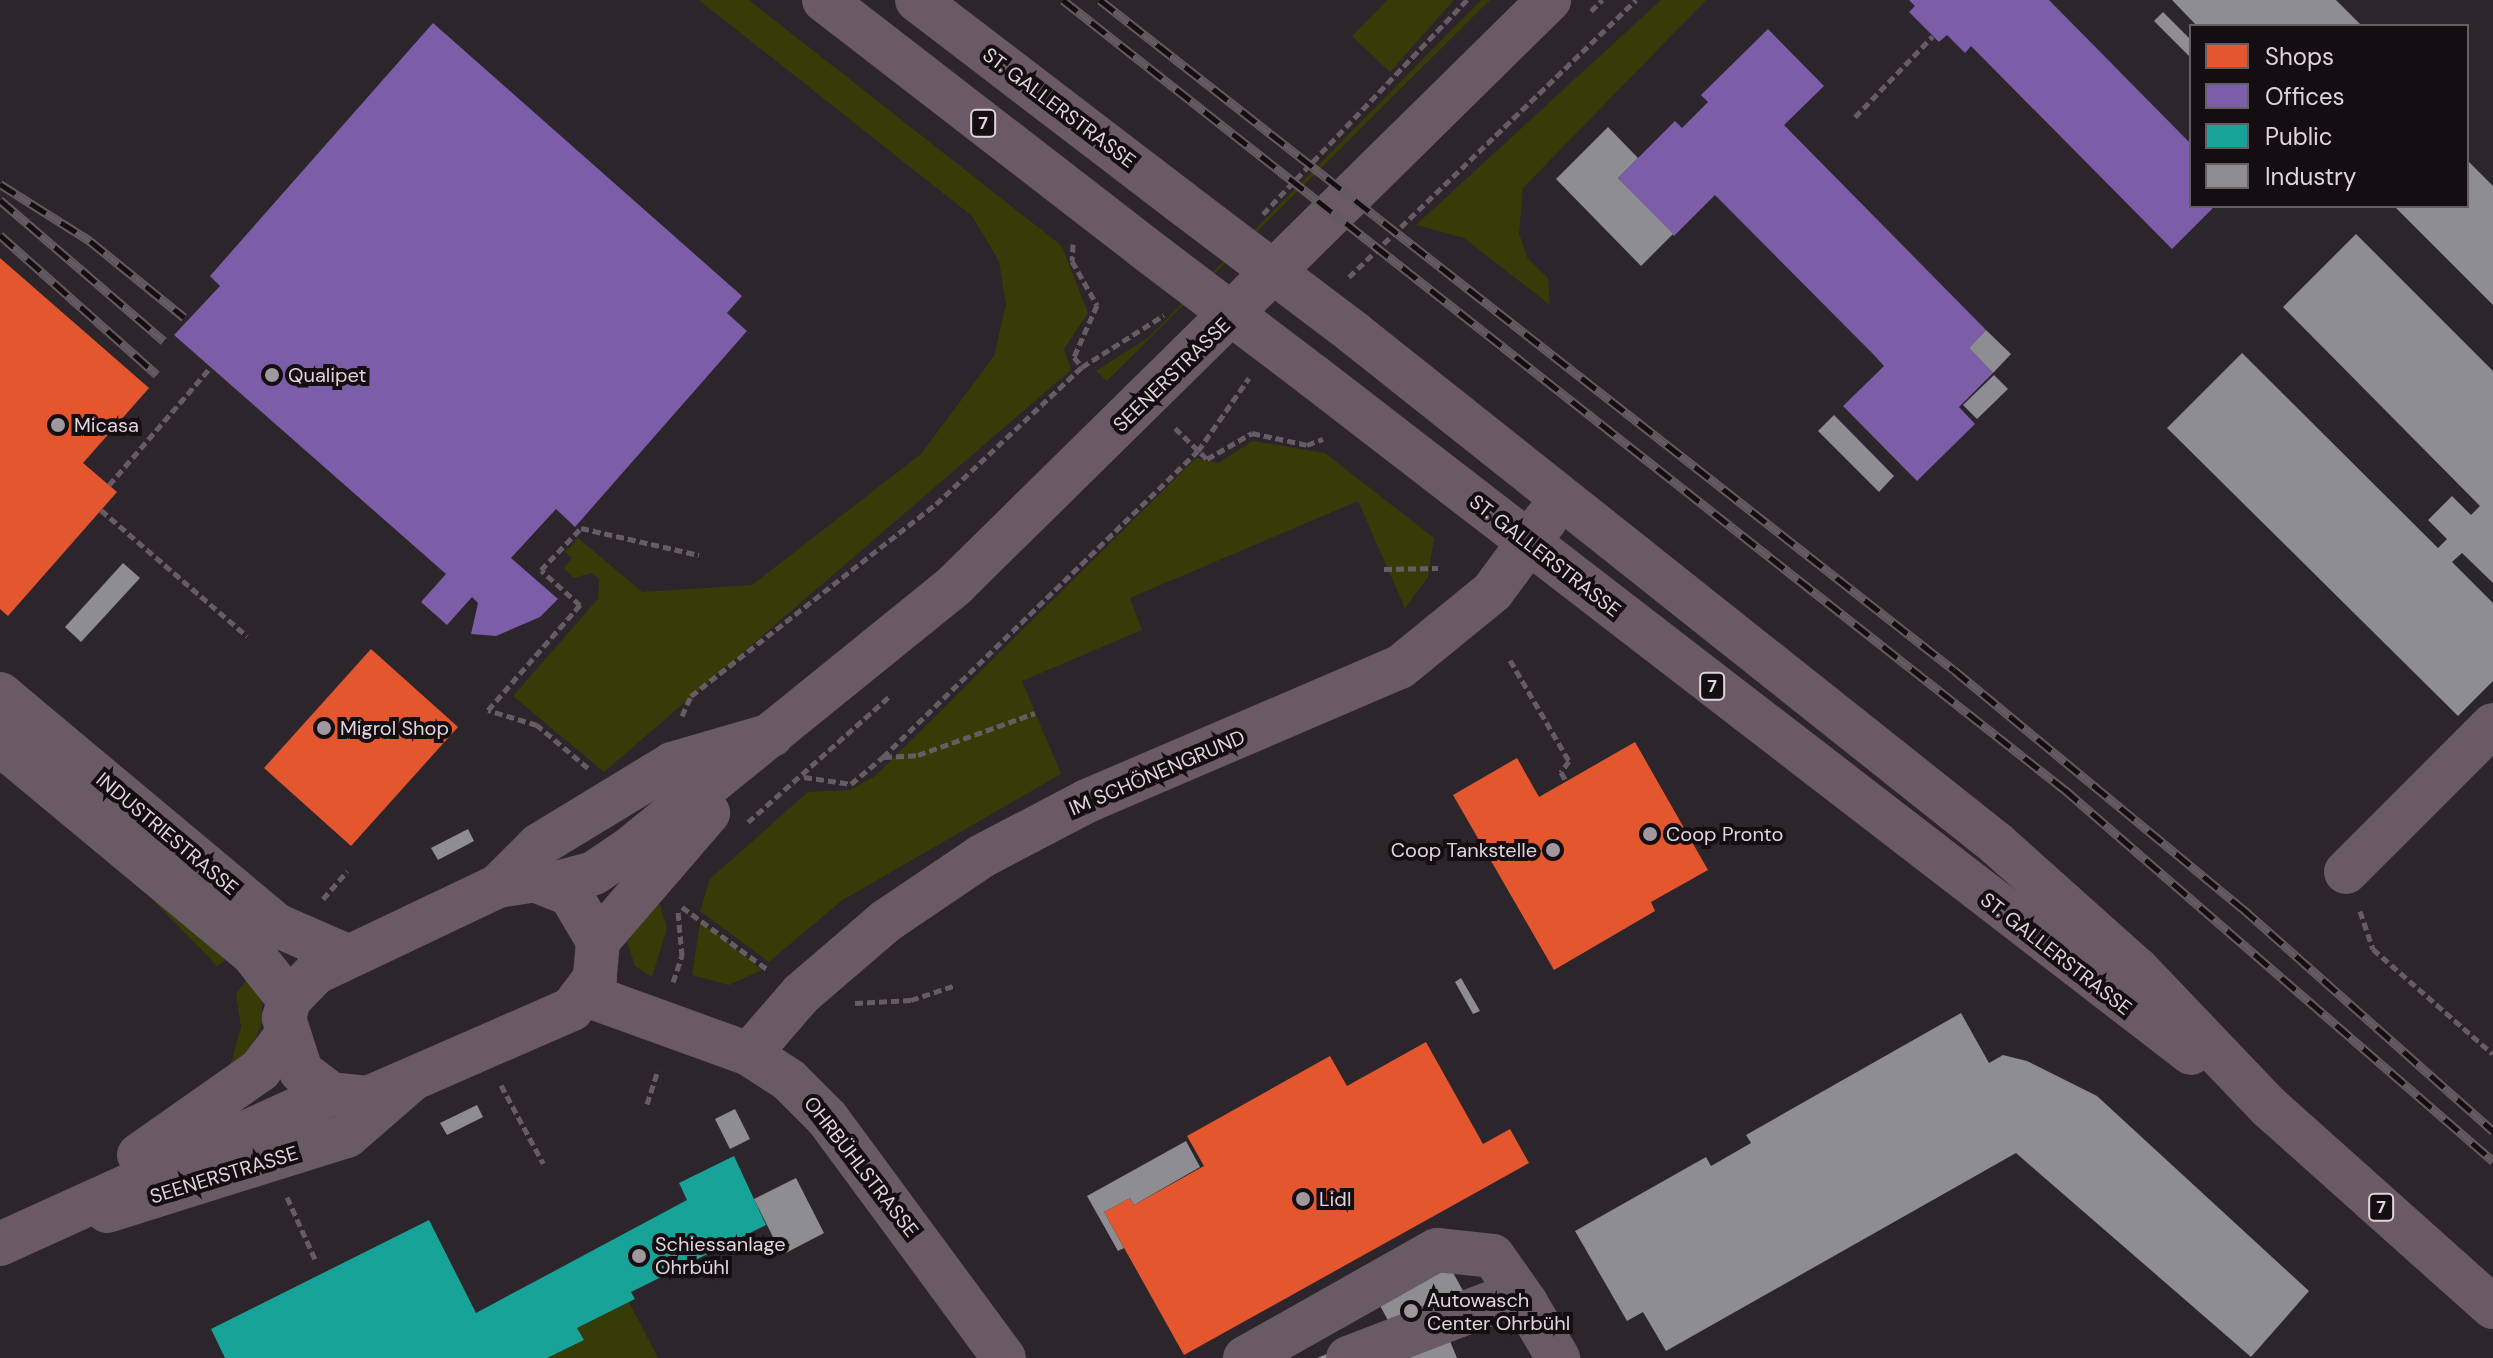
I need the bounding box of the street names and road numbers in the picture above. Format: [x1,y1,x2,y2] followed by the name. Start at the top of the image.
[978,43,1140,173] street label: ST. GALLERSTRASSE
[969,109,997,137] road number: 7
[1109,313,1235,437] street label: SEENERSTRASSE
[1465,490,1625,622] street label: ST. GALLERSTRASSE
[1698,672,1726,700] road number: 7
[1066,725,1248,821] street label: IM SCHÖNENGRUND
[91,768,243,900] street label: INDUSTRIESTRASSE
[1976,888,2136,1020] street label: ST. GALLERSTRASSE
[799,1092,923,1242] street label: OHRBÜHLSTRASSE
[147,1141,301,1209] street label: SEENERSTRASSE
[2367,1193,2395,1221] road number: 7

